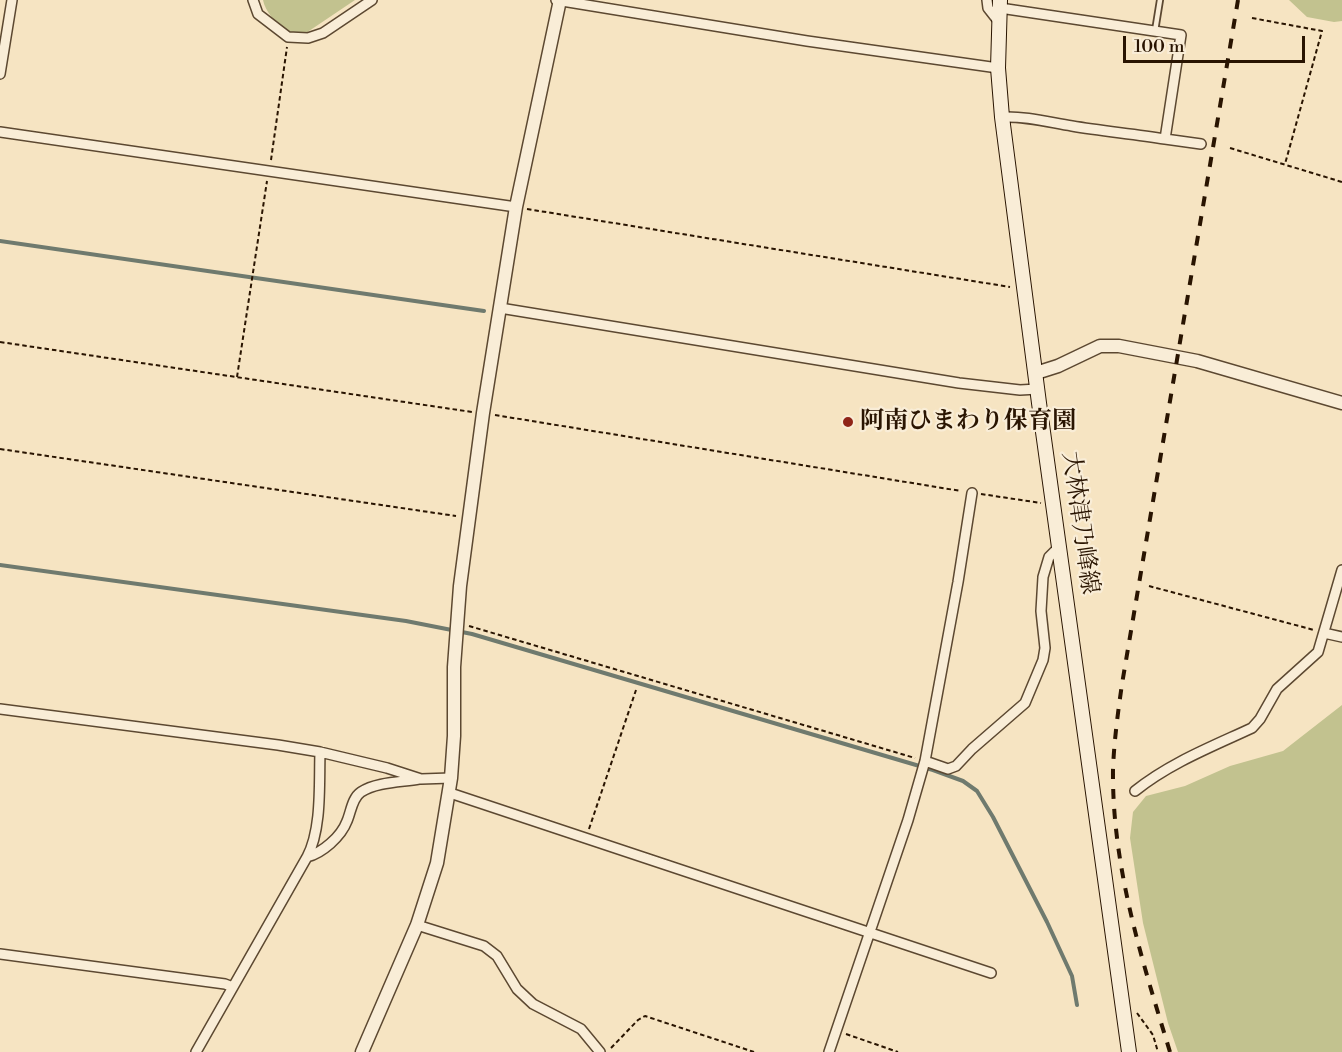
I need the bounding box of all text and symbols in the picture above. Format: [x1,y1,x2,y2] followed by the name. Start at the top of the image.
[1126,24,1308,62] scale bar
[1134,35,1185,58] text: 100 m
[860,408,1076,436] place label: 阿南ひまわり保育園
[841,415,855,429] marker: 阿南ひまわり保育園
[1055,450,1103,596] street label: 大林津乃峰線

